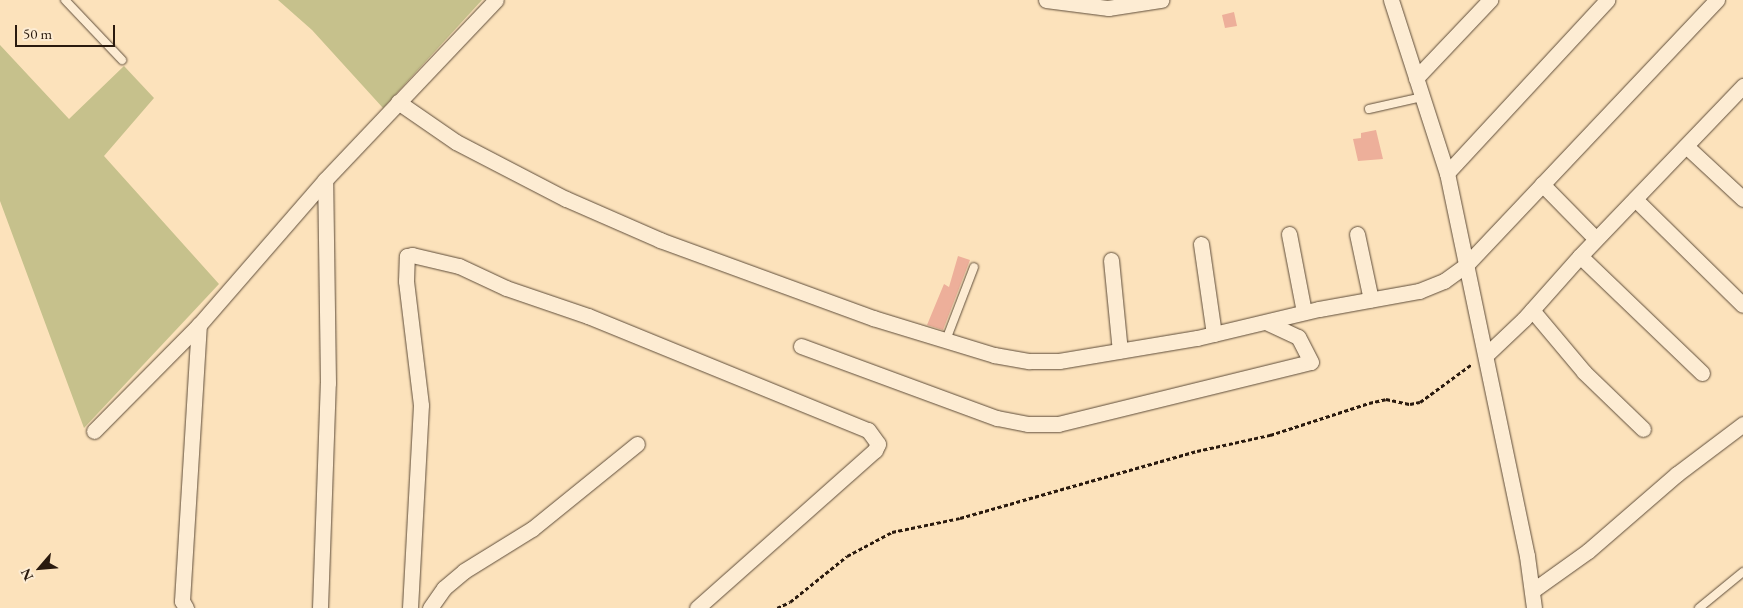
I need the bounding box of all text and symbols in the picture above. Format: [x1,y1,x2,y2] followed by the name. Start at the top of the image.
[18,15,118,47] scale bar
[23,24,52,43] text: 50 m
[15,543,65,593] north arrow
[16,566,37,584] text: N

